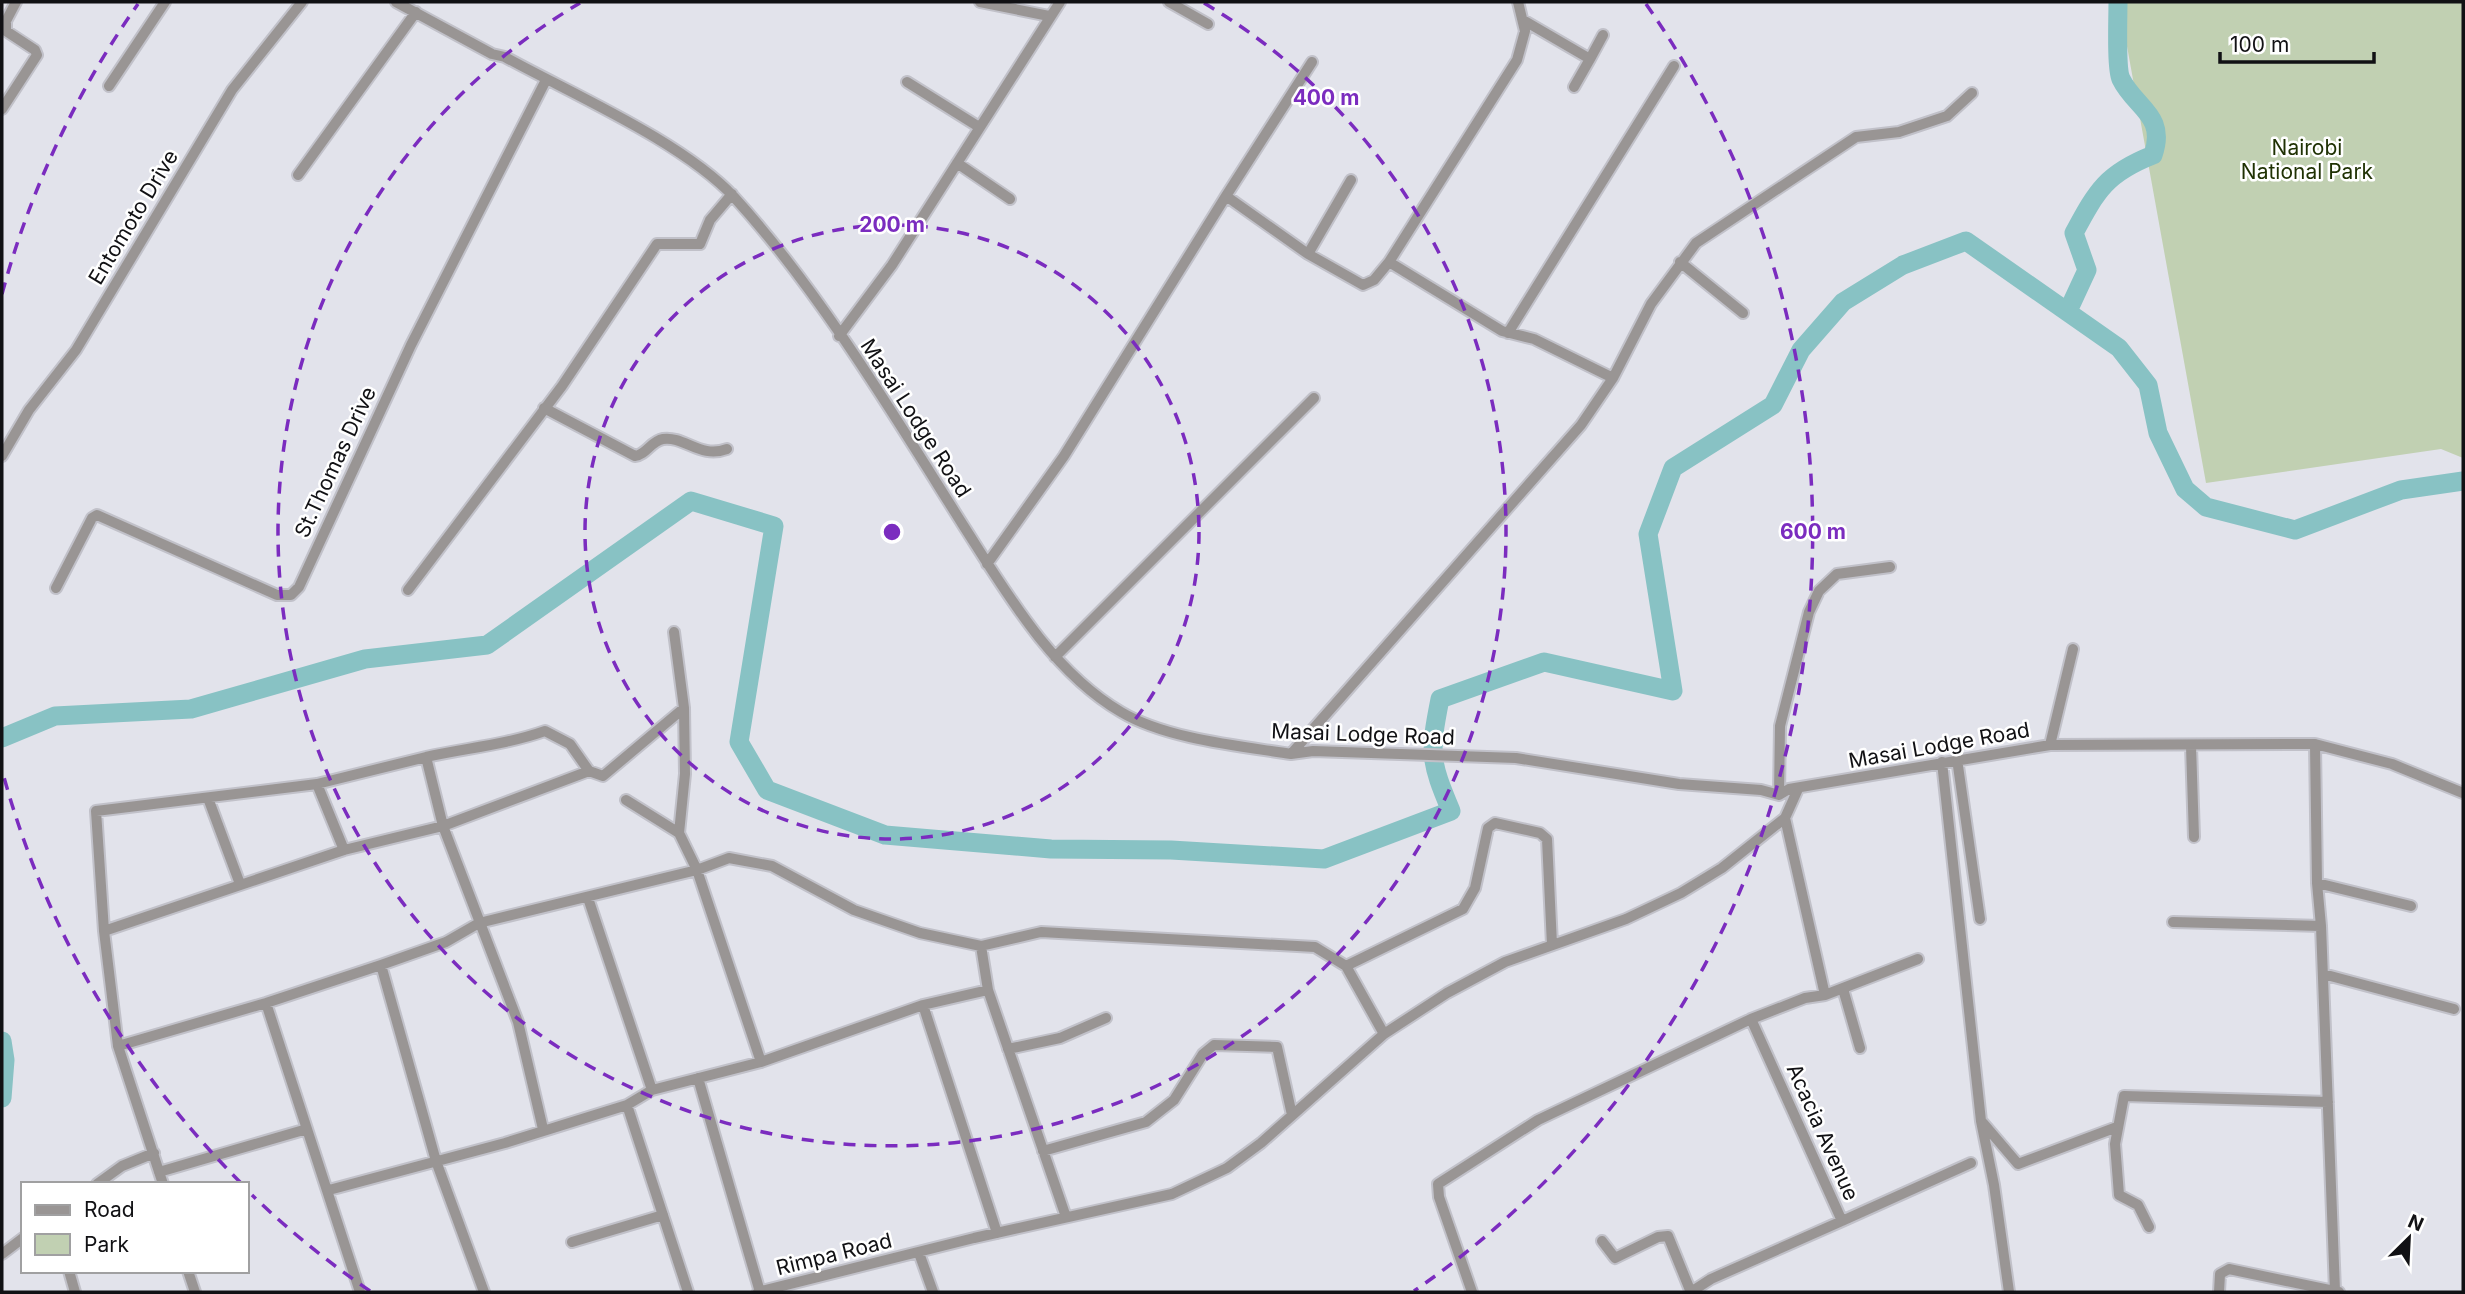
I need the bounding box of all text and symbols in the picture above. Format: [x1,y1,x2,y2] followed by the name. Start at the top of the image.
[2220,21,2374,65] scale bar
[2230,32,2289,57] text: 100 m
[1293,85,1359,110] text: 400 m
[2241,135,2374,184] park label: Nairobi National Park
[83,145,183,289] street label: Entomoto Drive
[859,212,925,237] text: 200 m
[856,334,976,502] street label: Masai Lodge Road
[289,383,381,541] street label: St.Thomas Drive
[1780,519,1846,544] text: 600 m
[880,520,904,544] centre of rings
[1846,717,2032,773] street label: Masai Lodge Road
[1271,718,1455,750] street label: Masai Lodge Road
[1782,1060,1864,1204] street label: Acacia Avenue
[21,1182,248,1273] legend
[84,1197,135,1222] text: Road
[2374,1203,2444,1273] north arrow
[2404,1209,2427,1236] text: N
[774,1228,894,1280] street label: Rimpa Road
[84,1232,129,1257] text: Park

